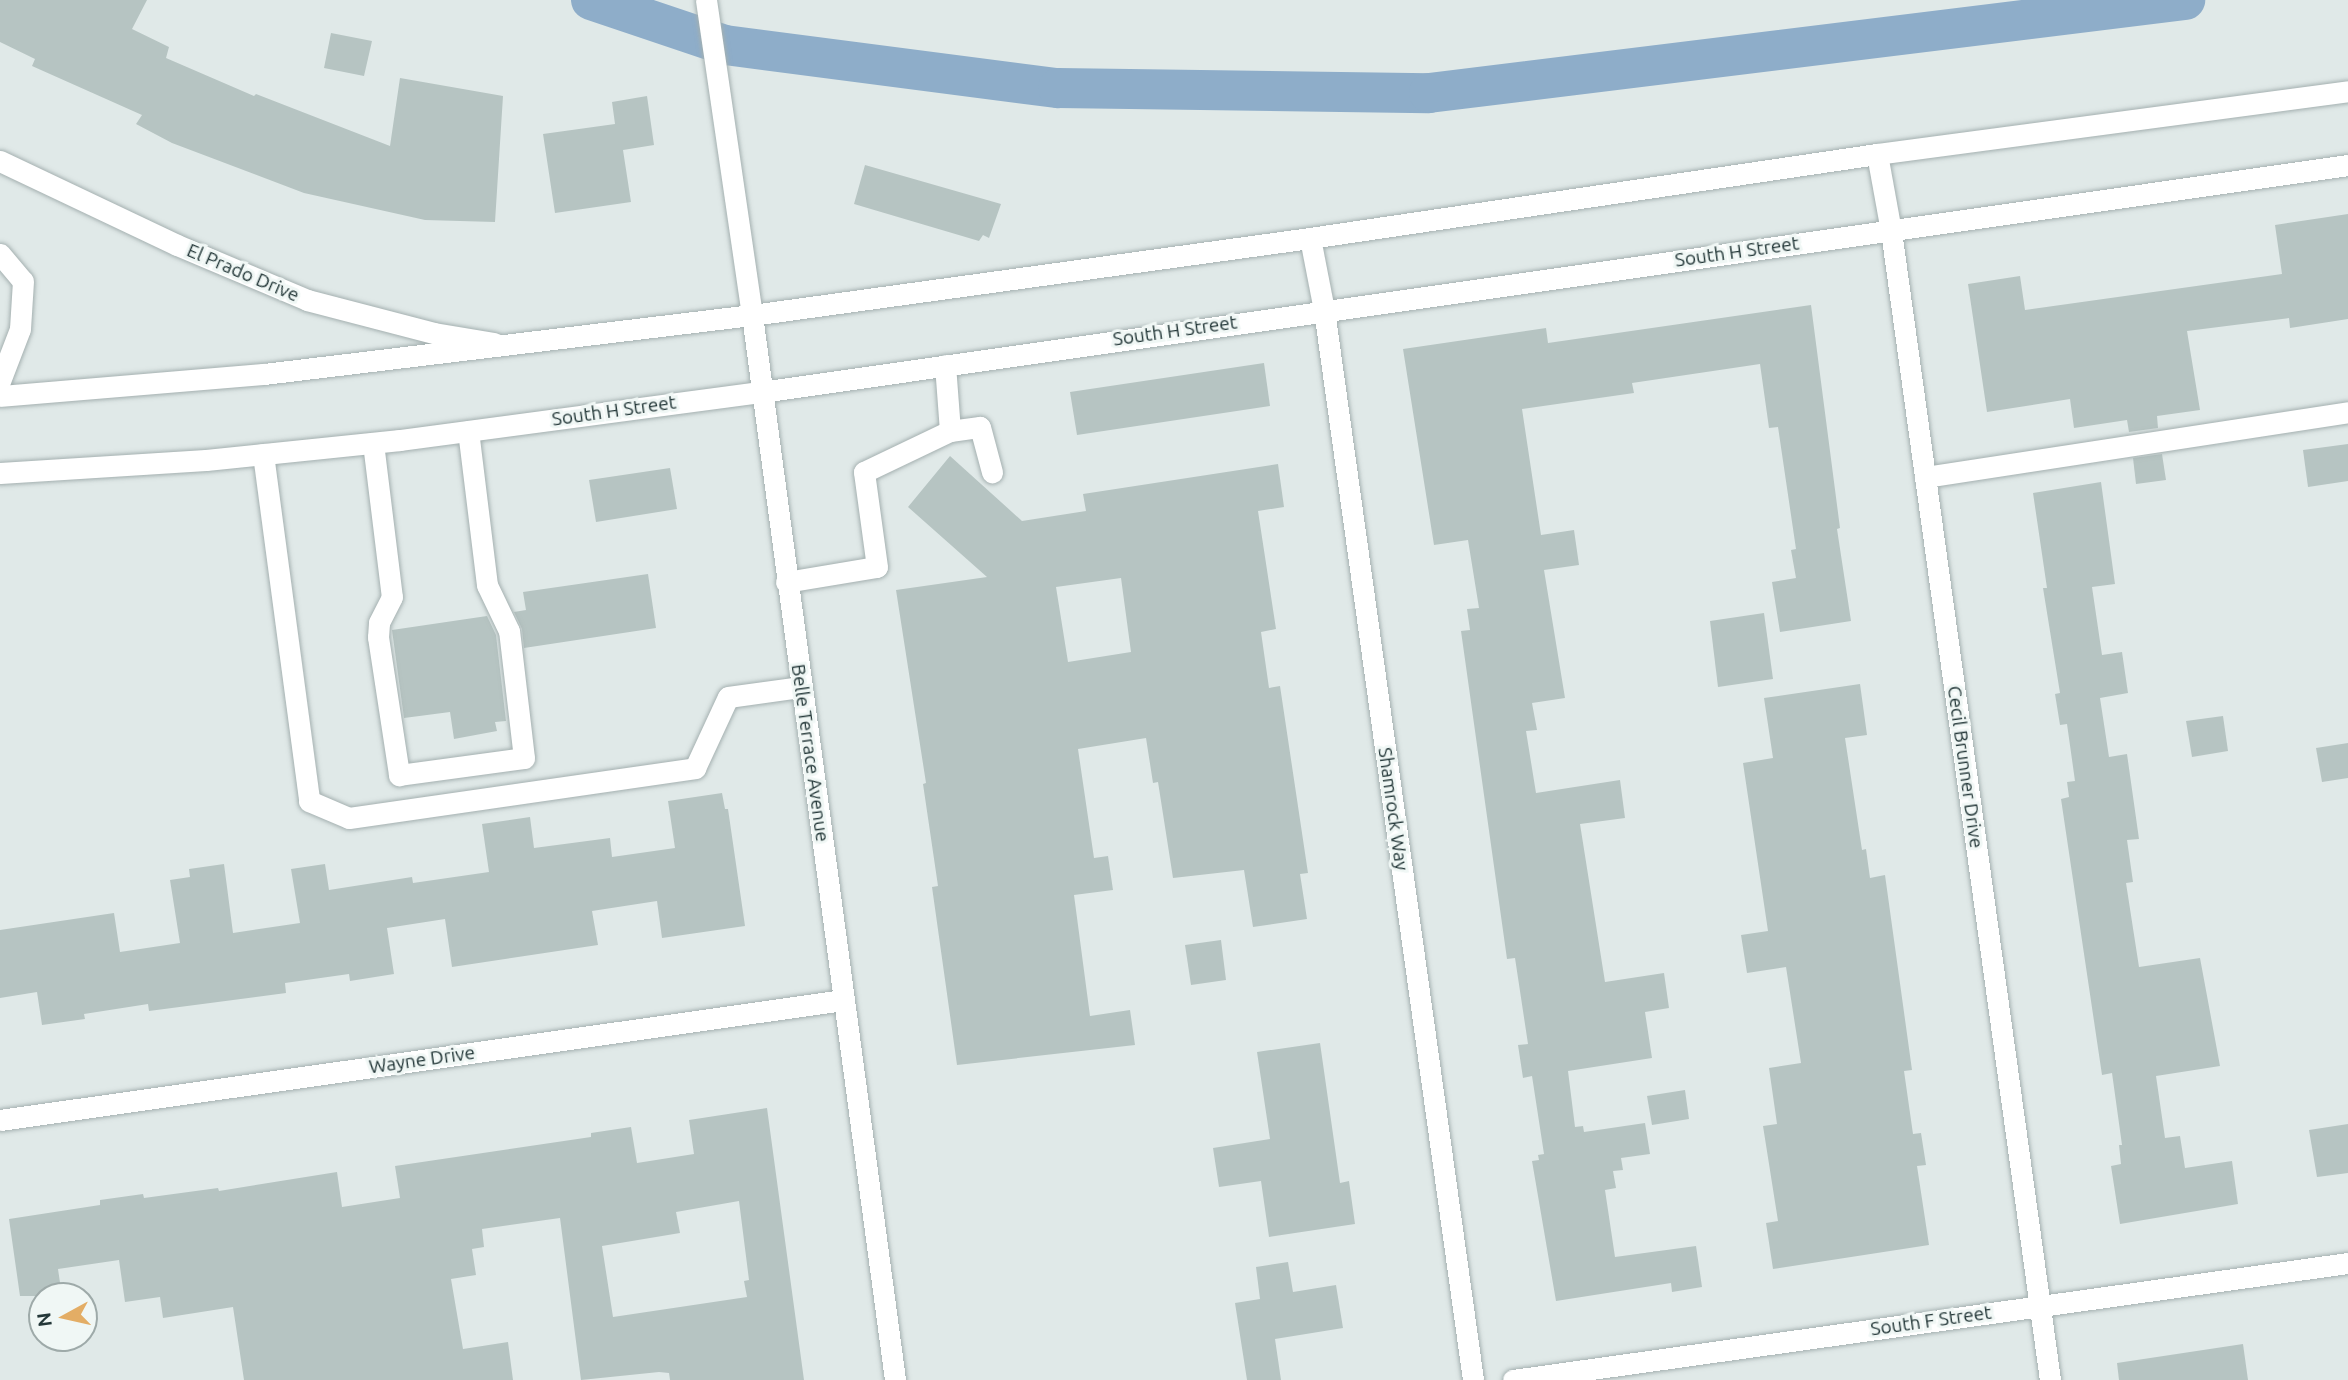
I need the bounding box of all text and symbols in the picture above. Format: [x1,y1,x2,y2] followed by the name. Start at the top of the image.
[1673,232,1801,272] street label: South H Street
[183,239,303,307] street label: El Prado Drive
[1111,311,1239,351] street label: South H Street
[550,391,678,431] street label: South H Street
[786,663,834,843] street label: Belle Terrace Avenue
[1942,684,1988,850] street label: Cecil Brunner Drive
[1373,746,1413,872] street label: Shamrock Way
[368,1041,476,1079] street label: Wayne Drive
[28,1282,98,1352] north arrow
[1869,1301,1993,1341] street label: South F Street
[32,1311,56,1328] text: N

